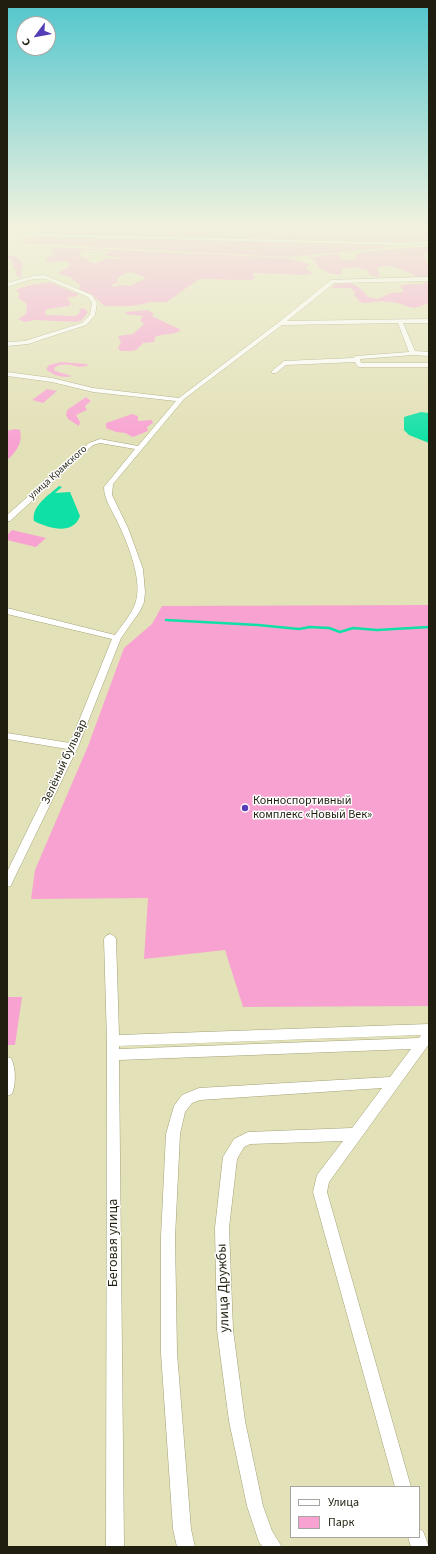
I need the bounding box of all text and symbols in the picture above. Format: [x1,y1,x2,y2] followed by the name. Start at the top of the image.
[16,16,56,56] north arrow
[18,35,34,49] text: С
[26,444,90,502] street label: улица Крамского
[39,717,91,807] street label: Зелёный бульвар
[253,794,372,822] place label: Конноспортивный комплекс «Новый Век»
[240,803,250,813] marker: Конноспортивный комплекс «Новый Век»
[106,1199,122,1287] street label: Беговая улица
[214,1243,234,1333] street label: улица Дружбы
[290,1486,420,1538] legend
[328,1494,359,1511] text: Улица
[328,1514,354,1531] text: Парк

